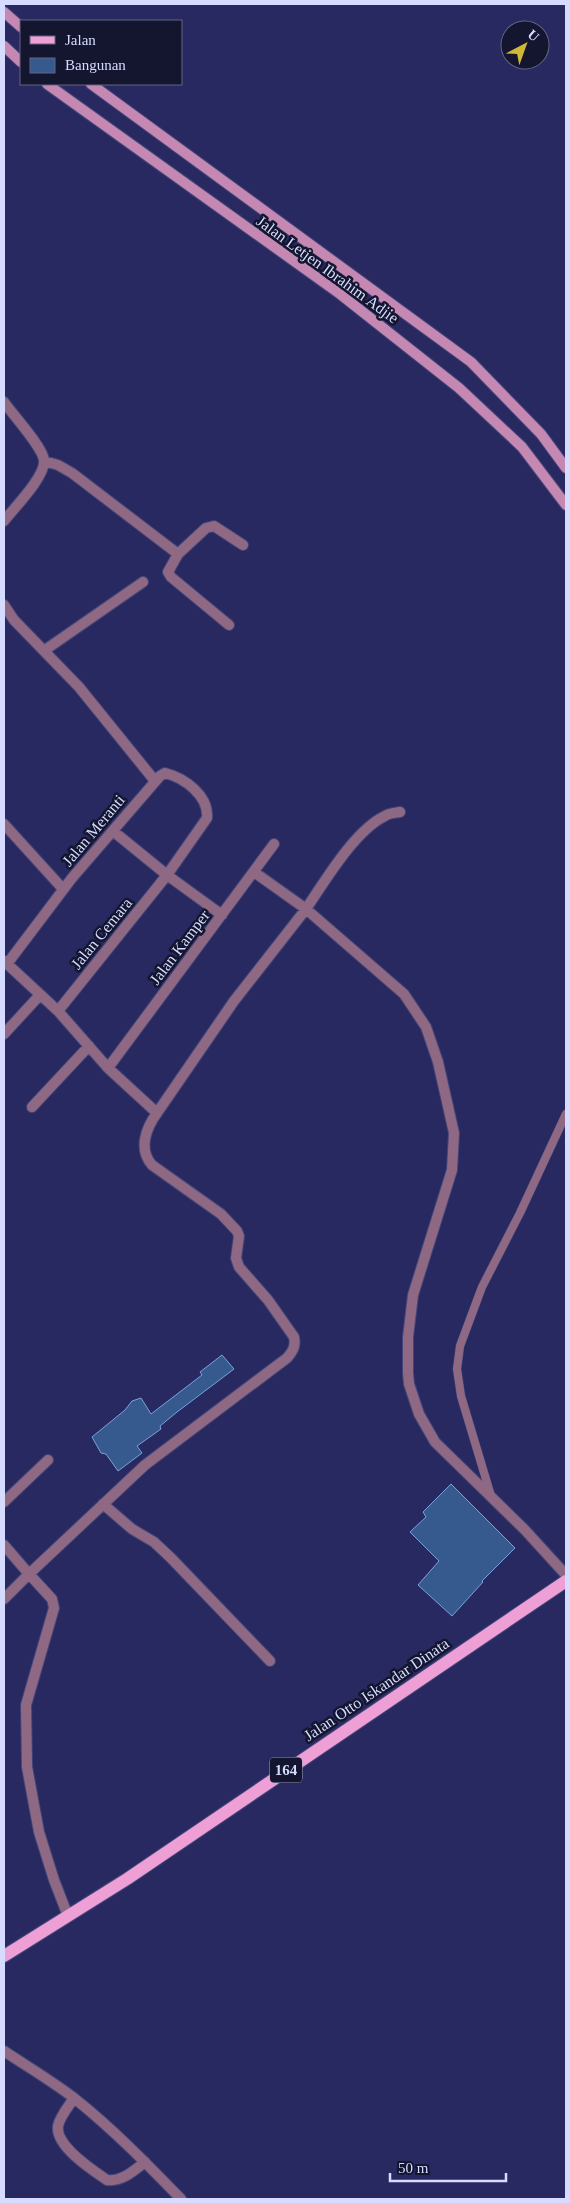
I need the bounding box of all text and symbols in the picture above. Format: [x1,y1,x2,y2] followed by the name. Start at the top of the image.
[20,20,182,85] legend
[500,20,550,70] north arrow
[524,27,542,45] text: U
[65,32,96,48] text: Jalan
[65,57,126,73] text: Bangunan
[253,212,402,327] street label: Jalan Letjen Ibrahim Adjie
[59,791,128,869] street label: Jalan Meranti
[68,894,135,972] street label: Jalan Cemara
[146,906,214,988] street label: Jalan Kamper
[301,1635,452,1744] street label: Jalan Otto Iskandar Dinata
[270,1758,302,1782] road number: 164
[390,2150,506,2182] scale bar
[398,2160,429,2176] text: 50 m

